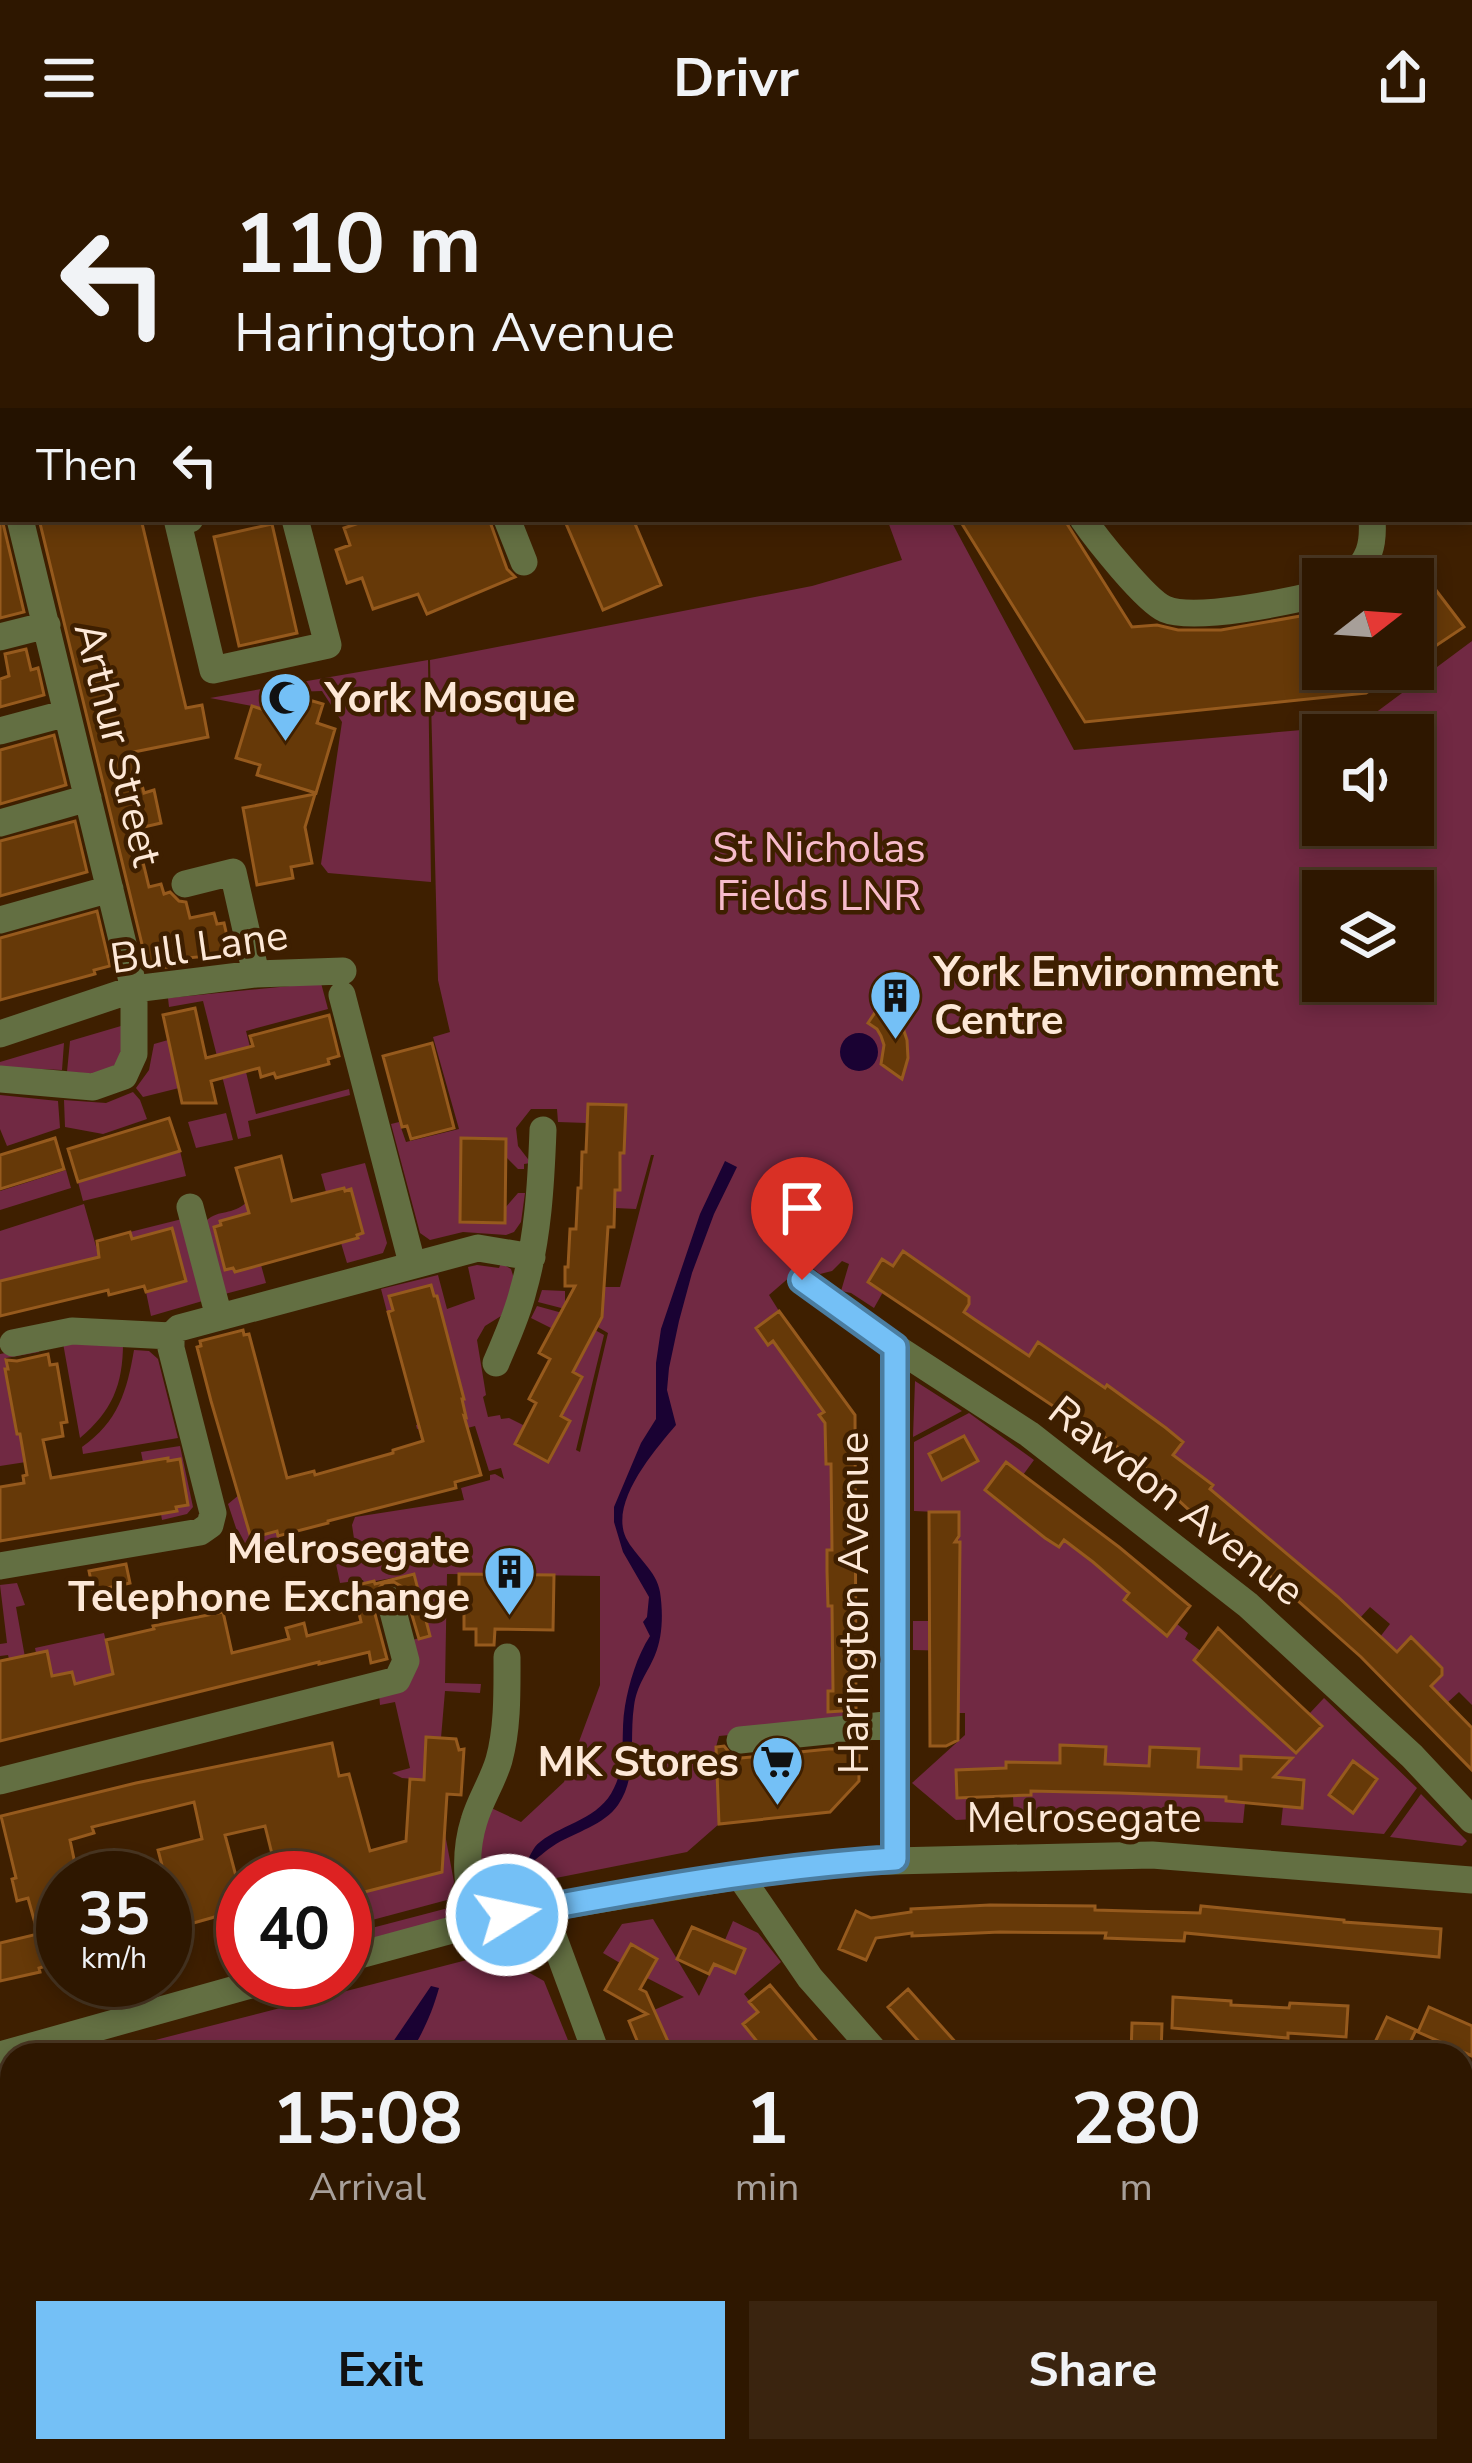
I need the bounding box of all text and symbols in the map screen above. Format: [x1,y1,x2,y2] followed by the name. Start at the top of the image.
[673,41,799,115] text: Drivr
[36,45,102,111] icon: menu
[1370,45,1436,111] icon: share
[234,187,482,302] text: 110 m
[36,204,192,360] icon: left
[234,296,675,370] text: Harington Avenue
[162,432,228,498] icon: left
[36,435,138,496] text: Then
[1302,558,1434,690] north arrow
[1302,558,1434,1002] map controls
[60,617,175,872] street label: Arthur Street
[258,669,314,743] mosque icon: York Mosque
[323,670,575,727] place label: York Mosque
[1302,714,1434,846] button: sound
[712,820,926,925] park label: St Nicholas Fields LNR
[1302,870,1434,1002] button: layers
[107,907,292,988] street label: Bull Lane
[932,944,1279,1049] place label: York Environment Centre
[867,967,923,1041] building icon: York Environment Centre
[751,1157,853,1280] pin
[769,1175,835,1241] icon: arrive
[1036,1383,1316,1619] street label: Rawdon Avenue
[826,1432,883,1774] street label: Harington Avenue
[68,1521,470,1626] place label: Melrosegate Telephone Exchange
[481,1544,537,1618] building icon: Melrosegate Telephone Exchange
[750,1733,806,1807] supermarket icon: MK Stores
[538,1734,739,1791] place label: MK Stores
[966,1790,1202,1847] street label: Melrosegate
[216,1851,372,2007] speed limit sign: 40
[444,1852,570,1978] position arrow
[78,1873,150,1955] text: 35
[81,1938,147,1979] text: km/h
[272,2070,463,2168] text: 15:08
[745,2070,789,2168] text: 1
[1071,2070,1201,2168] text: 280
[309,2161,426,2214] text: Arrival
[735,2161,799,2214] text: min
[1119,2161,1153,2214] text: m
[36,2301,725,2439] button: Exit
[749,2301,1437,2439] button: Share

